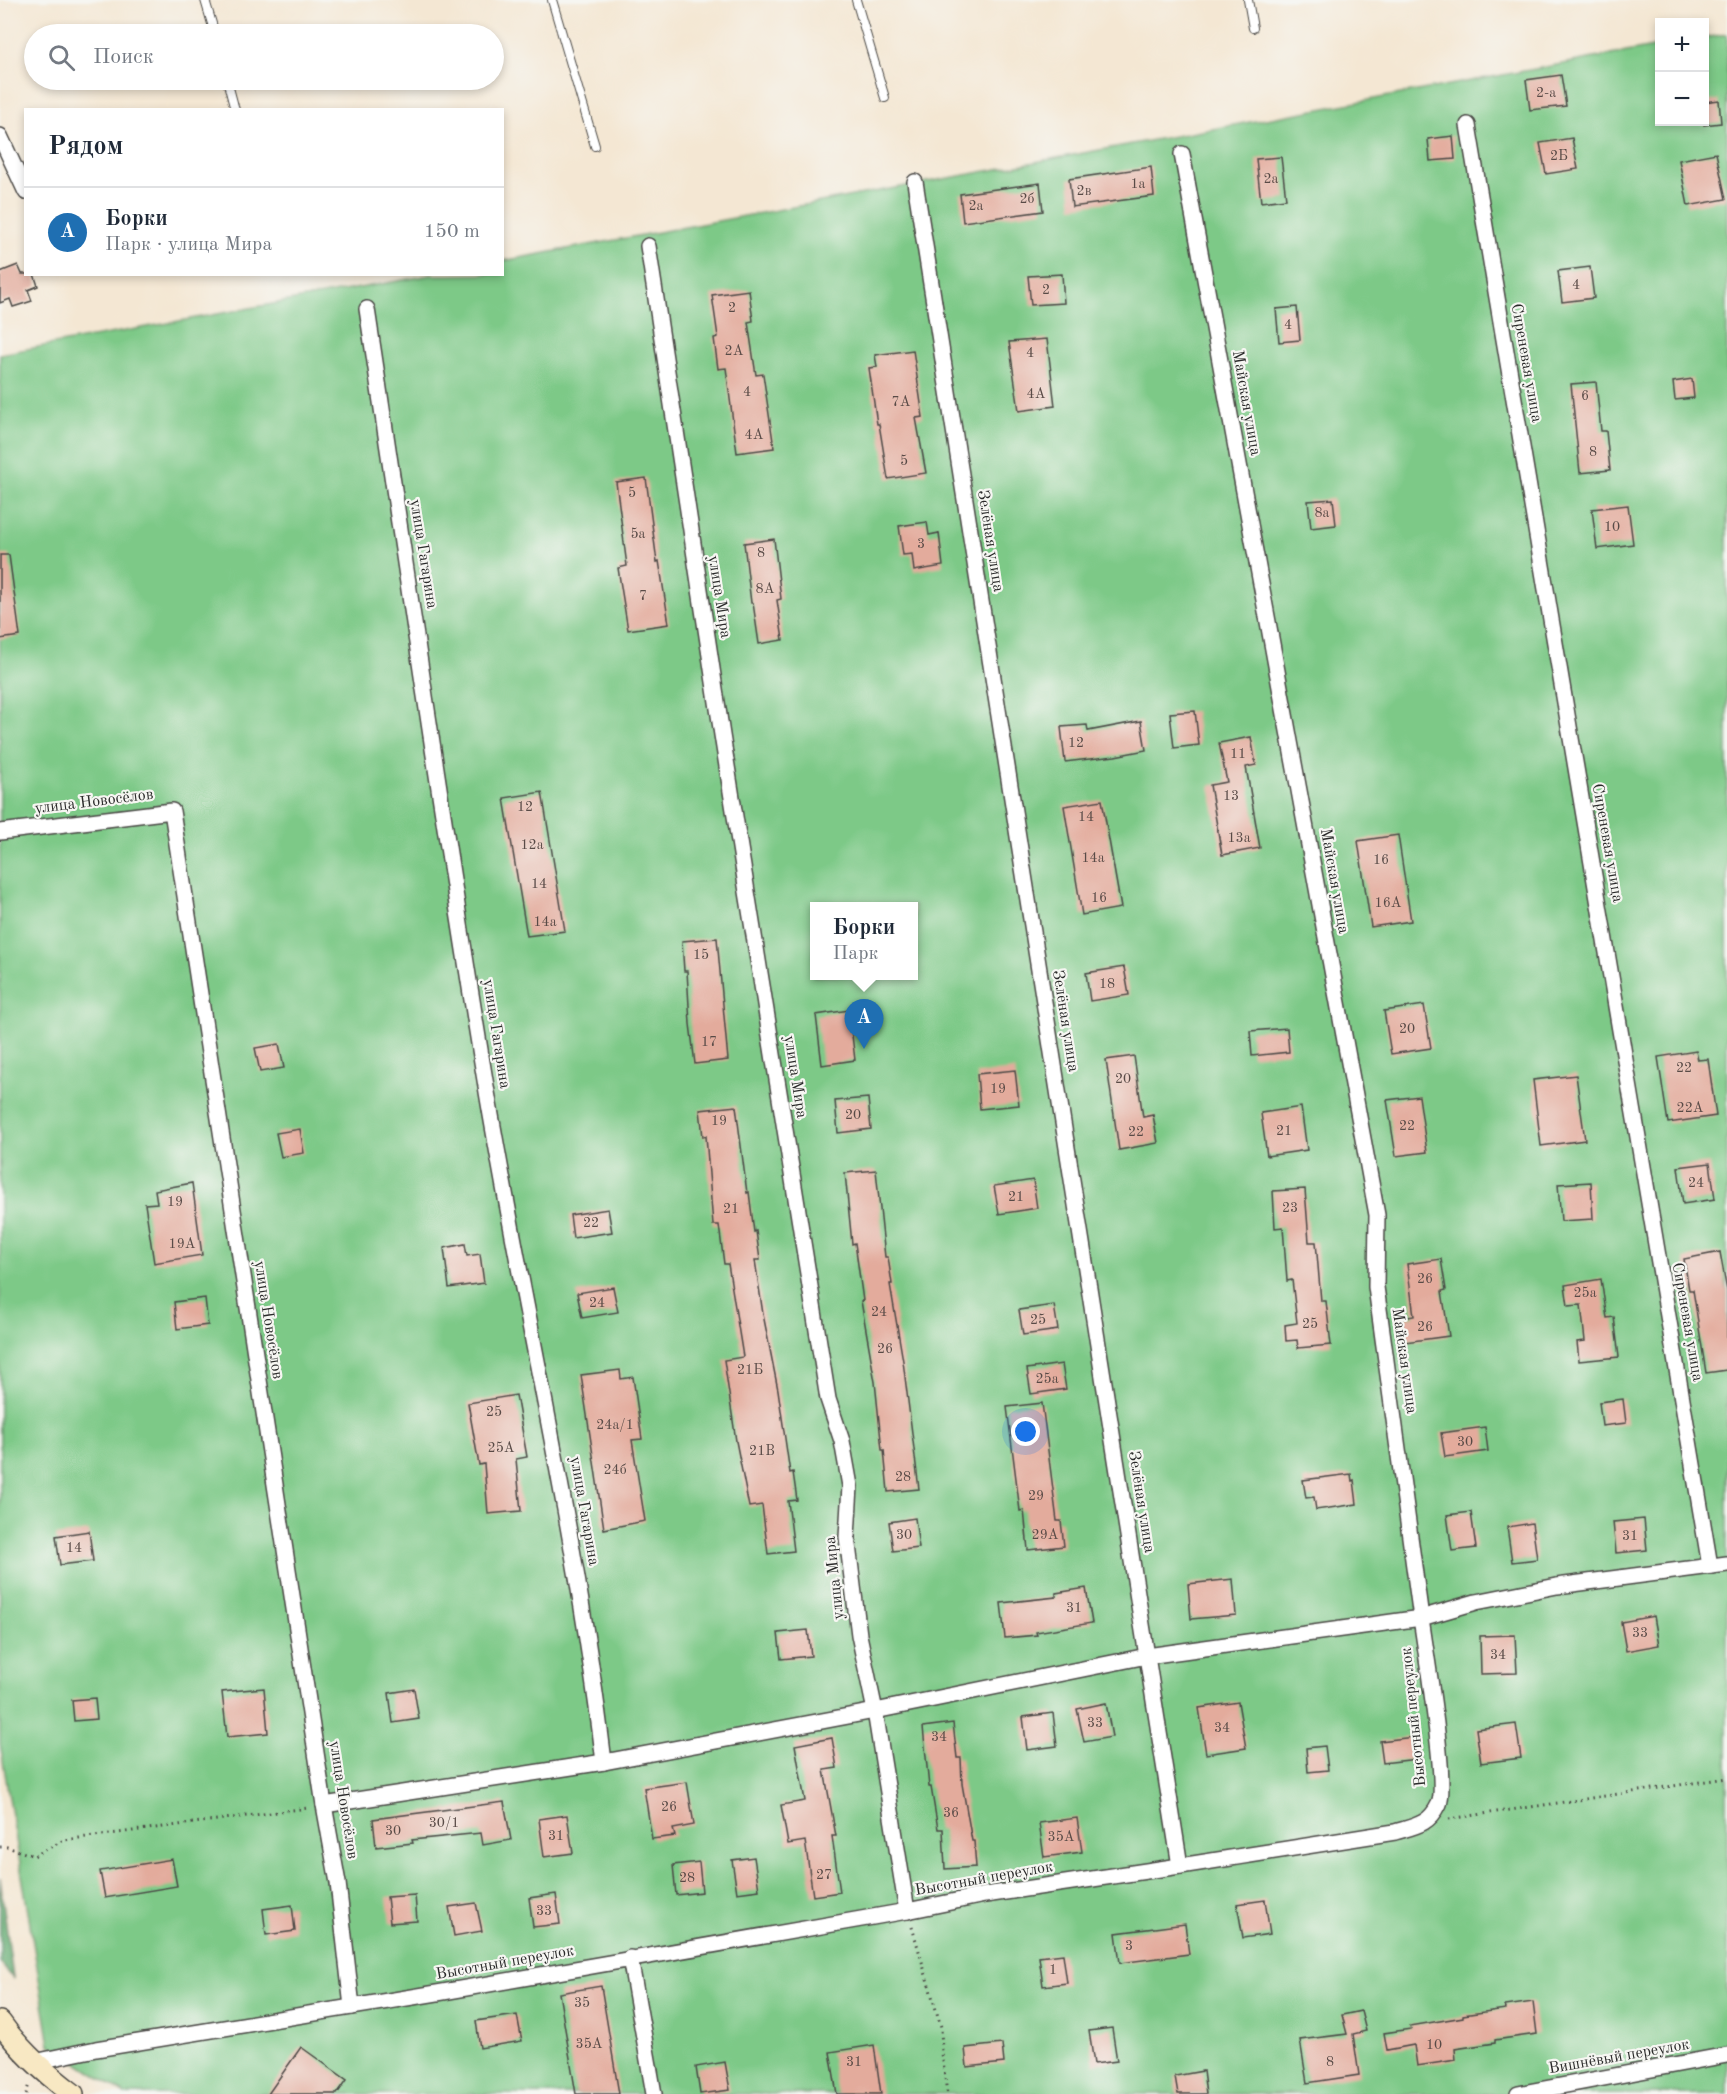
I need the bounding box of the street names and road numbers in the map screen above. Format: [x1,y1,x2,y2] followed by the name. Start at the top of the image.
[1508,302,1544,424] street label: Сиреневая улица
[1229,349,1263,457] street label: Майская улица
[974,489,1006,593] street label: Зелёная улица
[406,498,440,610] street label: улица Гагарина
[705,554,733,640] street label: улица Мира
[1589,782,1625,904] street label: Сиреневая улица
[34,787,154,817] street label: улица Новосёлов
[1317,827,1351,935] street label: Майская улица
[1049,969,1081,1073] street label: Зелёная улица
[479,978,513,1090] street label: улица Гагарина
[781,1034,809,1120] street label: улица Мира
[251,1260,285,1380] street label: улица Новосёлов
[1669,1261,1705,1383] street label: Сиреневая улица
[1389,1307,1419,1415] street label: Майская улица
[1125,1450,1157,1554] street label: Зелёная улица
[567,1455,602,1567] street label: улица Гагарина
[823,1535,847,1620] street label: улица Мира
[1399,1647,1429,1787] street label: Высотный переулок
[326,1740,360,1860] street label: улица Новосёлов
[914,1859,1054,1899] street label: Высотный переулок
[435,1943,575,1983] street label: Высотный переулок
[1547,2037,1691,2077] street label: Вишнёвый переулок

